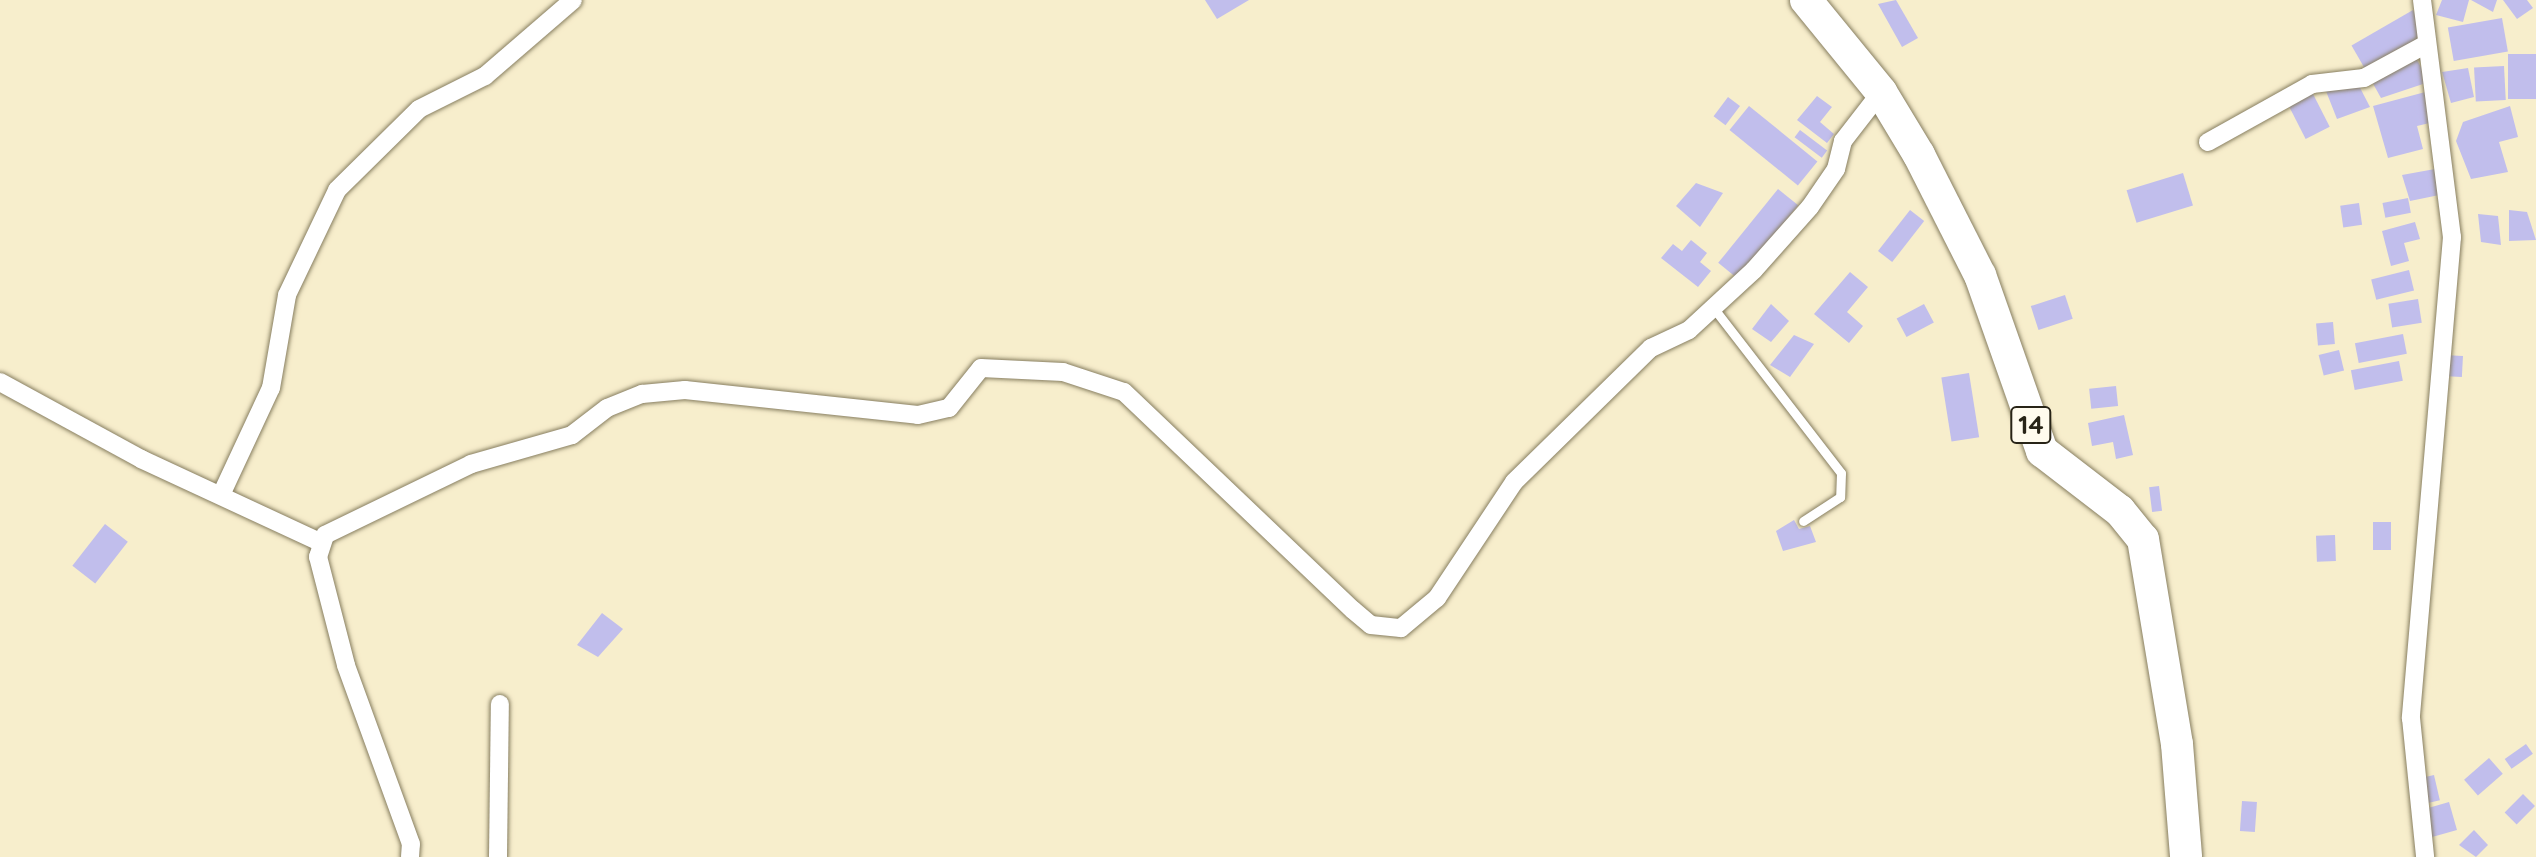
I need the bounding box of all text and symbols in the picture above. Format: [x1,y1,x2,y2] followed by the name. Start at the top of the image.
[2009,403,2053,447] road number: 14

